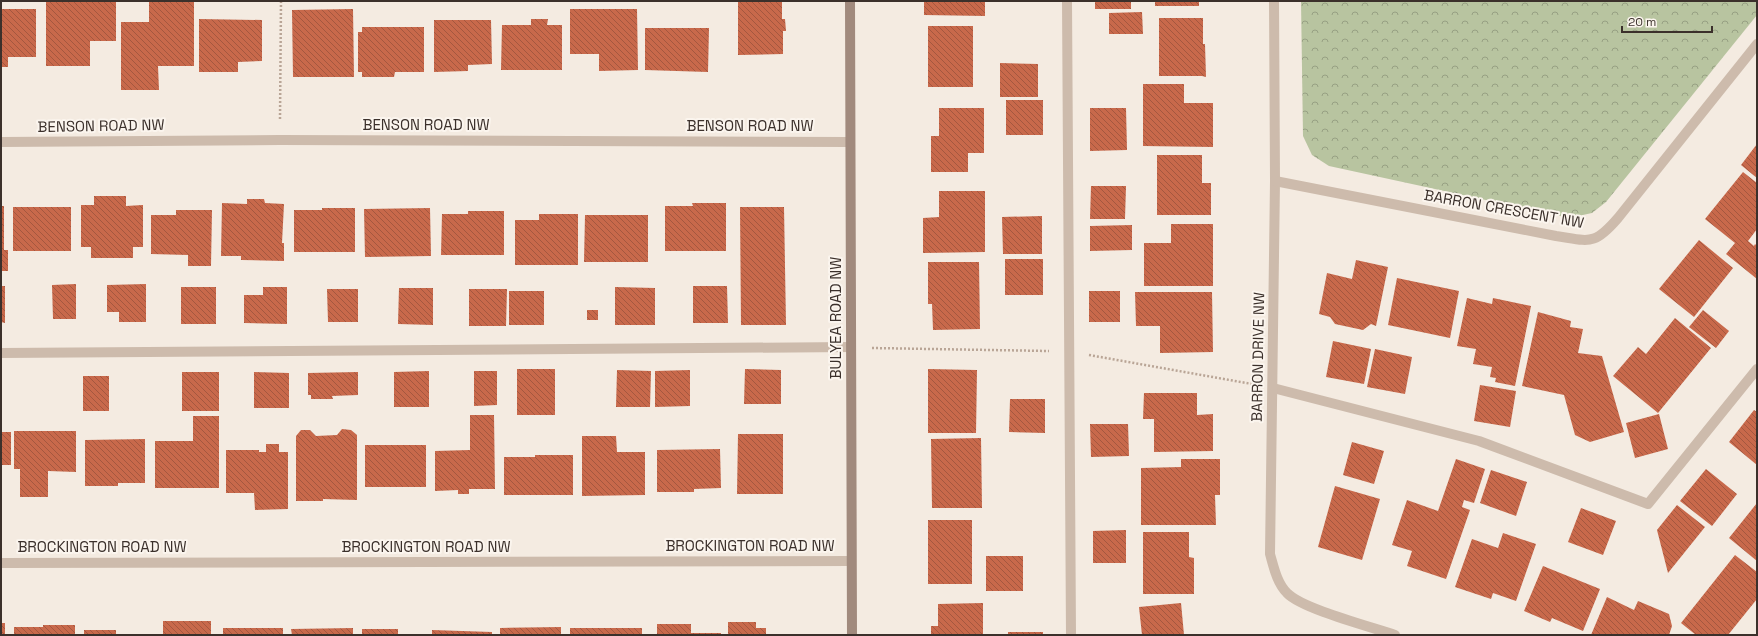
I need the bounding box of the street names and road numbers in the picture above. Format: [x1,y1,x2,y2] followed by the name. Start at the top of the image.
[37,115,165,136] street label: BENSON ROAD NW
[362,115,490,134] street label: BENSON ROAD NW
[686,116,814,135] street label: BENSON ROAD NW
[1423,185,1586,232] street label: BARRON CRESCENT NW
[826,257,845,379] street label: BULYEA ROAD NW
[1247,292,1268,422] street label: BARRON DRIVE NW
[665,536,835,555] street label: BROCKINGTON ROAD NW
[17,537,187,556] street label: BROCKINGTON ROAD NW
[341,537,511,556] street label: BROCKINGTON ROAD NW

